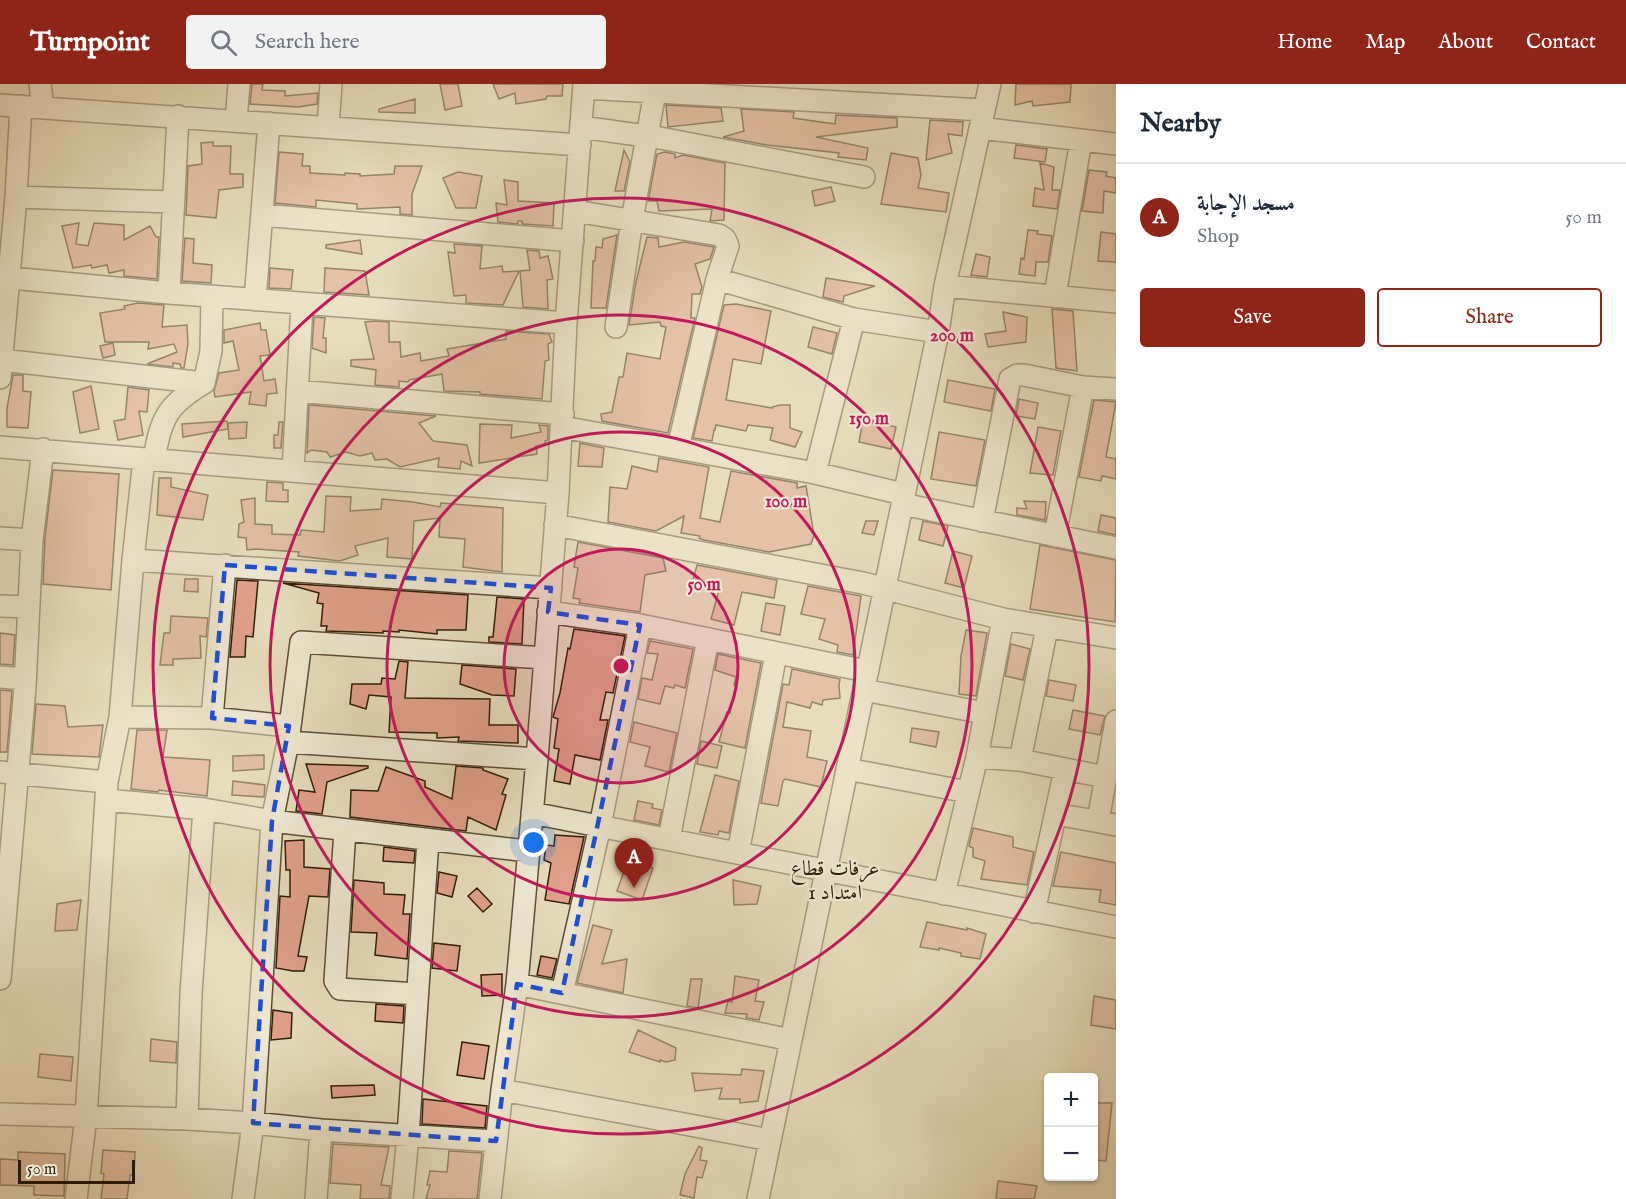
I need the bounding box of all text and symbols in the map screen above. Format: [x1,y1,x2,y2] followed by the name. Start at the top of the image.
[186,15,606,69] search box
[30,25,150,60] text: Turnpoint
[207,26,240,59] icon: search
[255,28,360,56] text: Search here
[1277,29,1332,56] text: Home
[1365,29,1405,56] text: Map
[1438,29,1493,56] text: About
[1526,29,1596,56] text: Contact
[1140,107,1221,140] text: Nearby
[1197,190,1295,218] text: مسجد الإجابة
[1153,205,1166,230] text: A
[1565,205,1602,230] text: 50 m
[1197,224,1239,249] text: Shop
[1140,288,1365,347] button: Save
[1377,288,1602,347] button: Share
[930,325,974,348] text: 200 m
[849,408,889,431] text: 150 m
[765,491,807,514] text: 100 m
[687,574,721,597] text: 50 m
[611,656,631,676] centre of rings
[519,828,548,857] your location
[614,838,654,888] pin: A
[791,856,879,907] district label: عرفات قطاع 1 امتداد
[1044,1073,1098,1181] map controls
[1044,1073,1098,1127] button: +
[1044,1127,1098,1181] button: −
[18,1157,135,1184] scale bar
[27,1160,56,1180] text: 50 m

